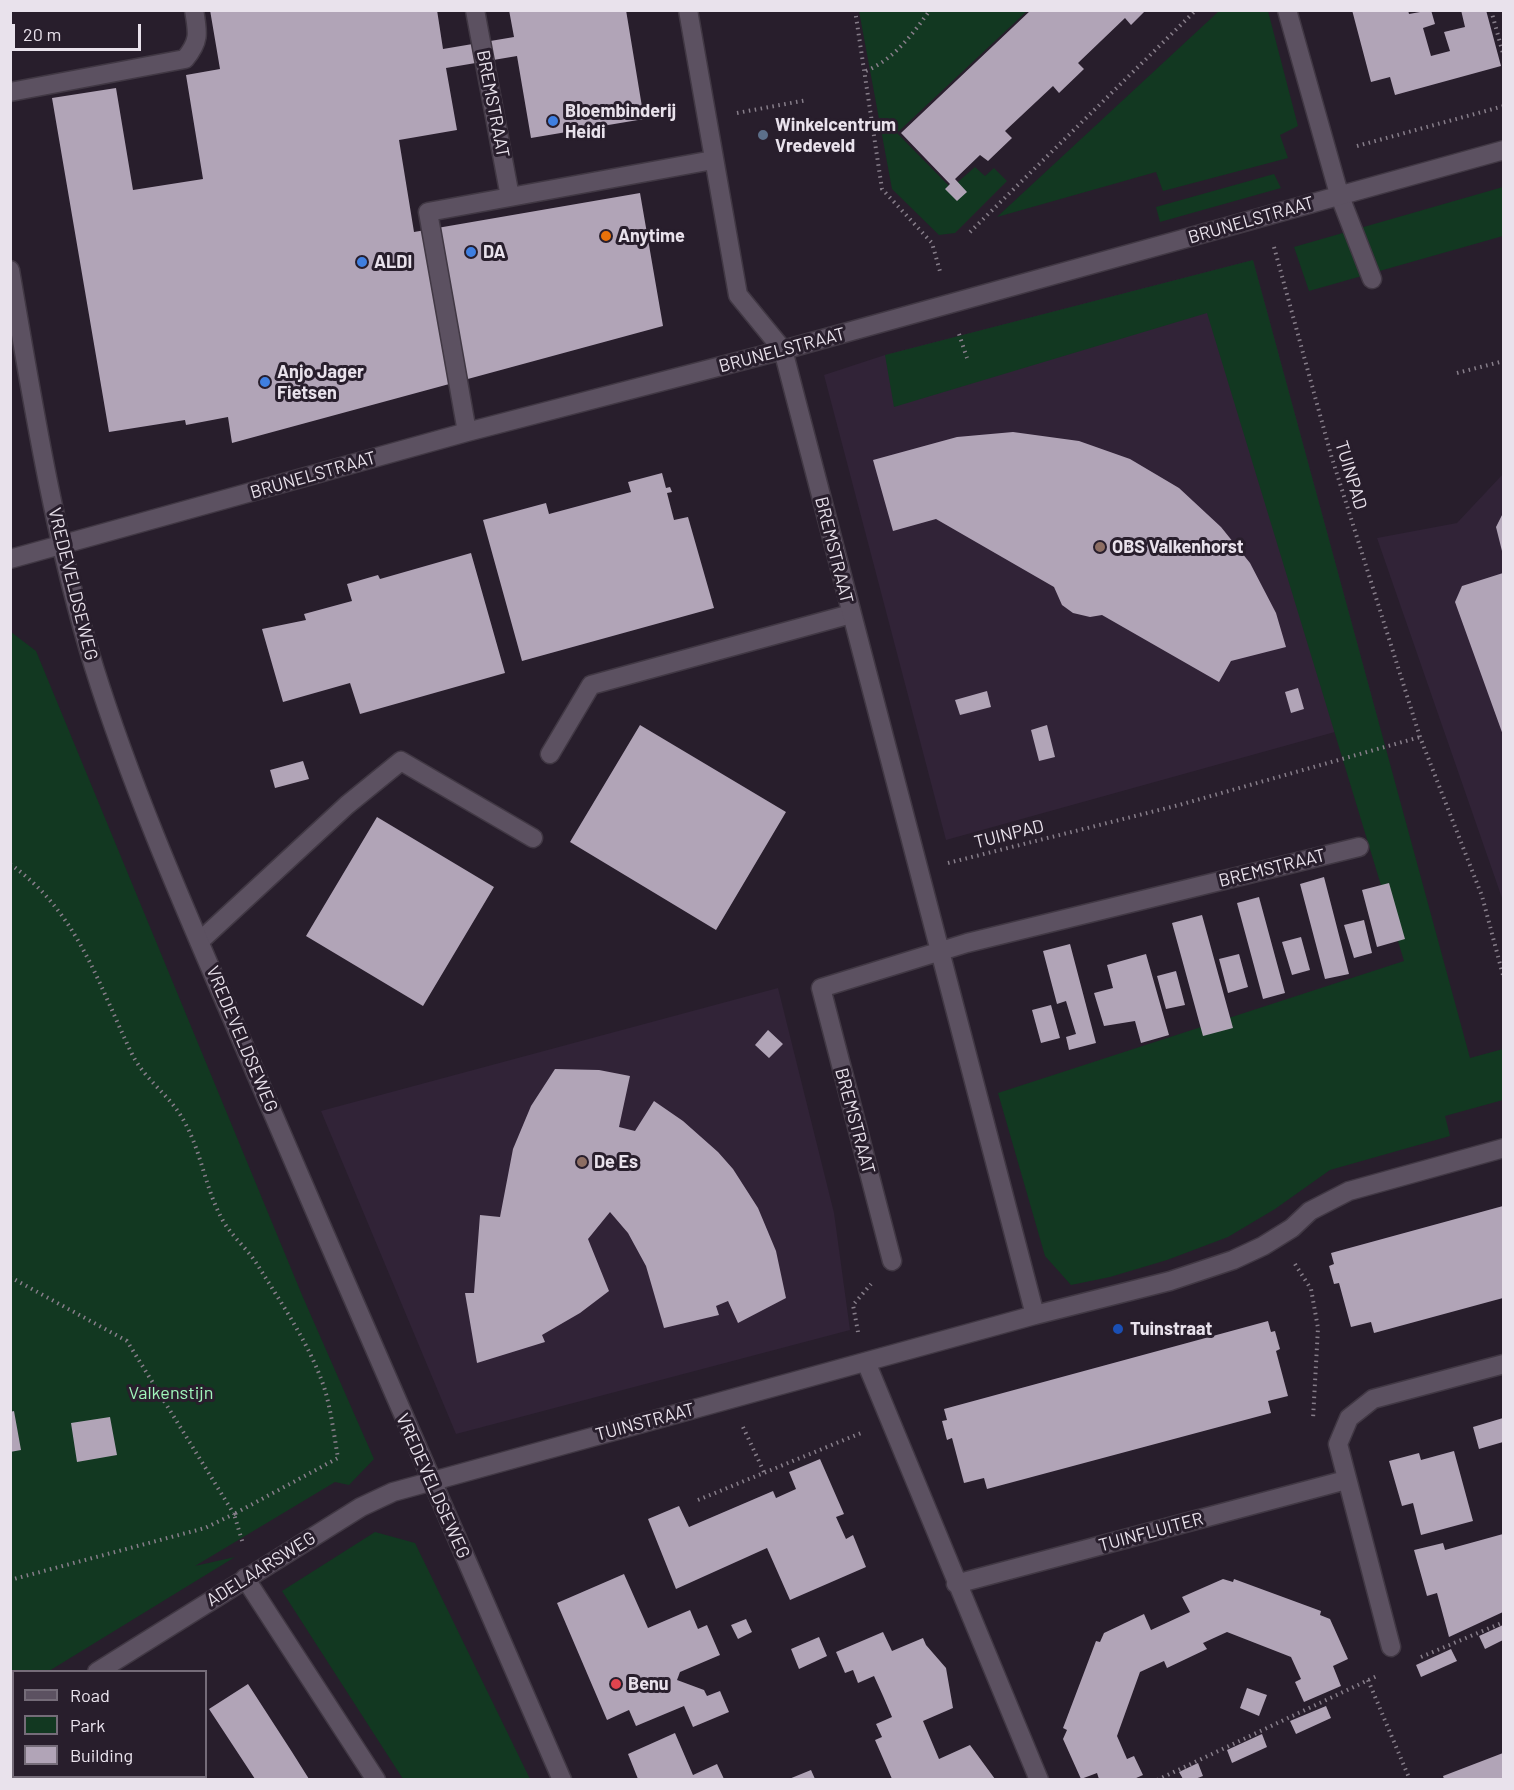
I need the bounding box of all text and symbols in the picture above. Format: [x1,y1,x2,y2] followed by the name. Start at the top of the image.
[15,12,144,50] scale bar
[23,23,61,45] text: 20 m
[472,48,514,160] street label: BREMSTRAAT
[565,100,676,142] place label: Bloembinderij Heidi
[546,114,560,128] marker: Bloembinderij Heidi
[775,114,896,156] place label: Winkelcentrum Vredeveld
[756,128,770,142] marker: Winkelcentrum Vredeveld
[1186,192,1316,248] street label: BRUNELSTRAAT
[618,225,685,247] place label: Anytime
[599,229,613,243] marker: Anytime
[483,241,506,263] place label: DA
[464,245,478,259] marker: DA
[374,251,412,273] place label: ALDI
[355,255,369,269] marker: ALDI
[716,323,848,377] street label: BRUNELSTRAAT
[277,361,364,404] place label: Anjo Jager Fietsen
[258,375,272,389] marker: Anjo Jager Fietsen
[1330,438,1372,512] street label: TUINPAD
[248,447,378,503] street label: BRUNELSTRAAT
[810,494,858,606] street label: BREMSTRAAT
[44,505,102,663] street label: VREDEVELDSEWEG
[1112,536,1244,558] place label: OBS Valkenhorst
[1093,540,1107,554] marker: OBS Valkenhorst
[972,815,1046,853] street label: TUINPAD
[1216,844,1328,892] street label: BREMSTRAAT
[201,963,283,1115] street label: VREDEVELDSEWEG
[830,1066,880,1176] street label: BREMSTRAAT
[594,1151,638,1173] place label: De Es
[575,1155,589,1169] marker: De Es
[1130,1318,1212,1340] place label: Tuinstraat
[1111,1322,1125,1336] marker: Tuinstraat
[129,1382,213,1404] park label: Valkenstijn
[593,1398,697,1446] street label: TUINSTRAAT
[391,1410,475,1562] street label: VREDEVELDSEWEG
[1096,1508,1206,1556] street label: TUINFLUITER
[202,1527,320,1611] street label: ADELAARSWEG
[12,1670,207,1778] legend
[628,1673,669,1695] place label: Benu
[609,1677,623,1691] marker: Benu
[70,1684,110,1706] text: Road
[70,1714,105,1736] text: Park
[70,1744,133,1766] text: Building

